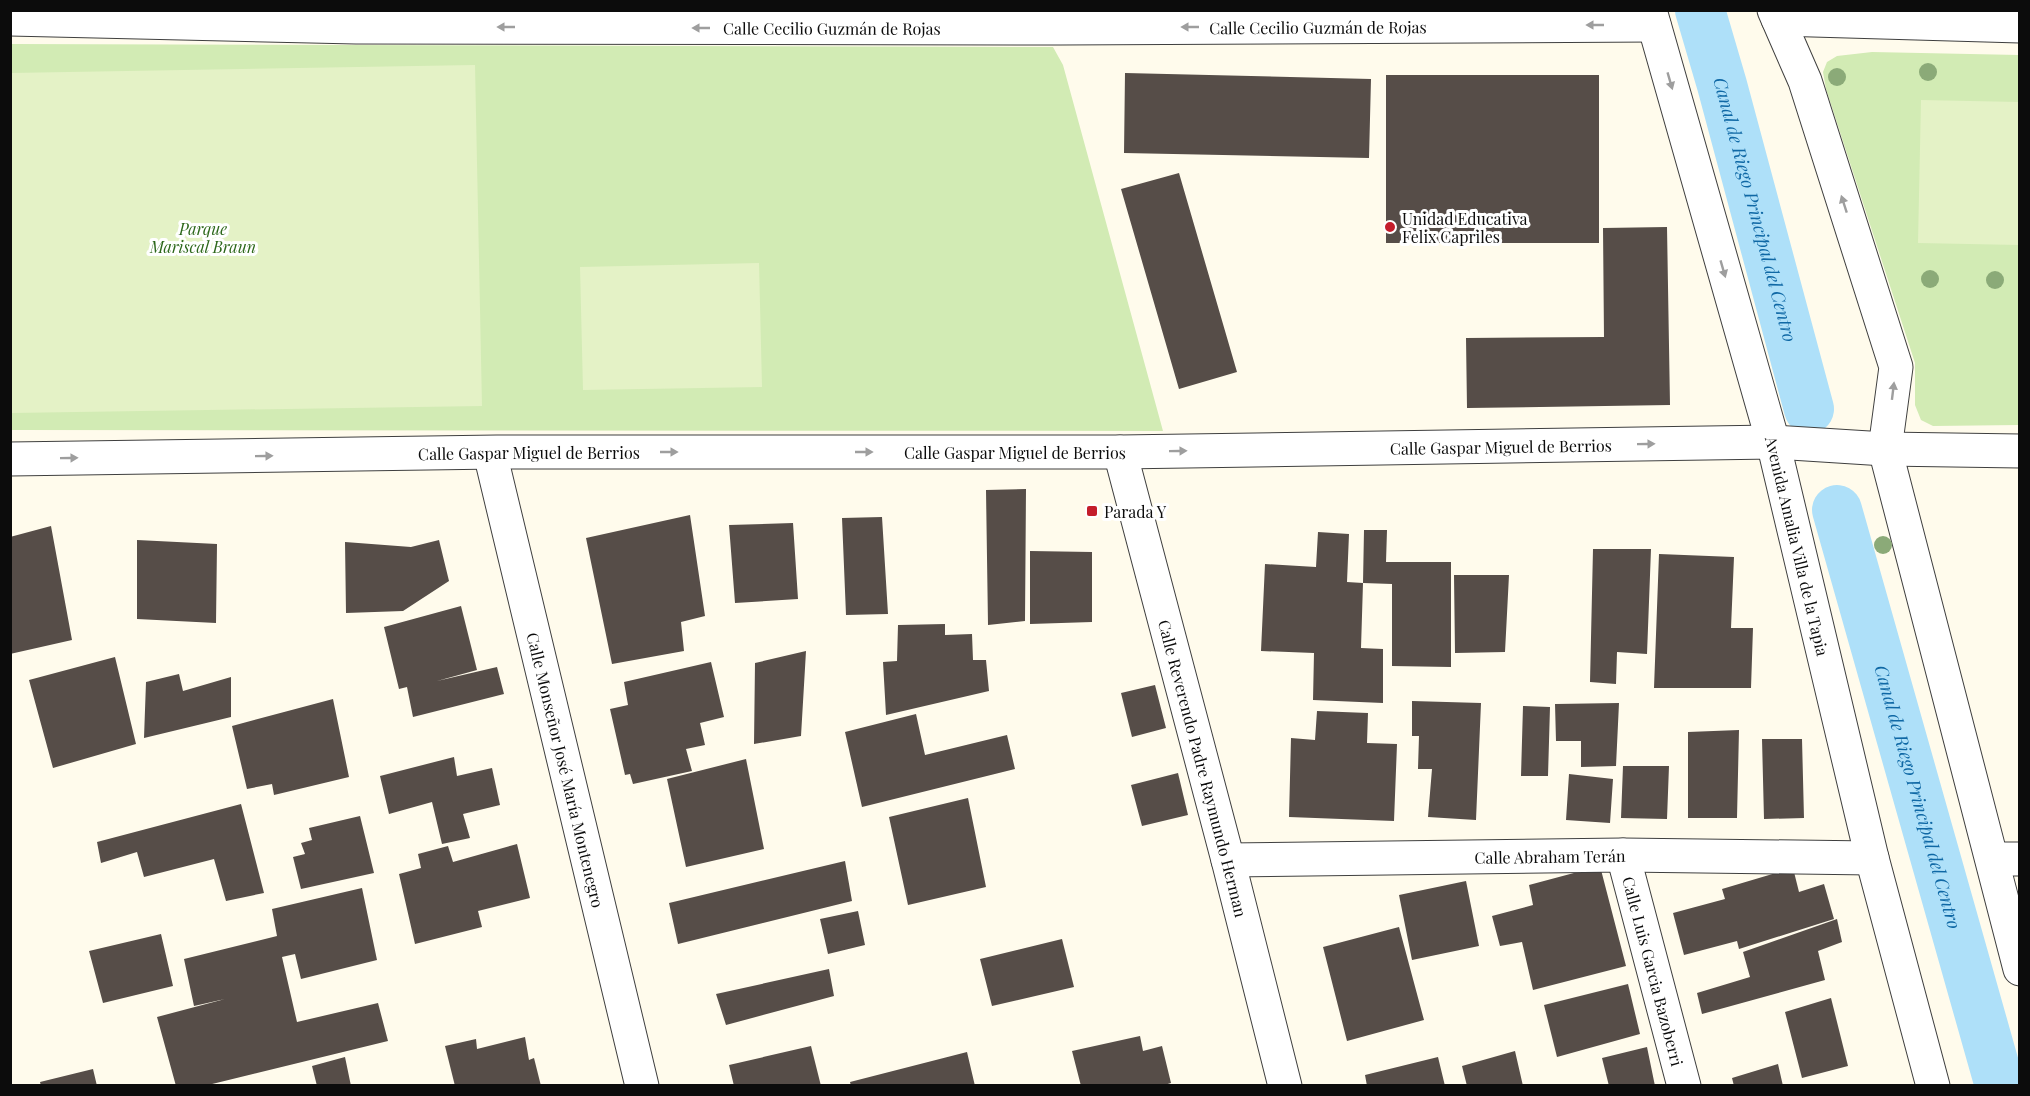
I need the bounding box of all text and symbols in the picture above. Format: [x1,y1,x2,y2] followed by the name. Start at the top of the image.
[1209,16,1427,38] street label: Calle Cecilio Guzmán de Rojas
[723,17,941,38] street label: Calle Cecilio Guzmán de Rojas
[1586,20,1605,30] one-way arrow
[497,22,516,32] one-way arrow
[1181,22,1200,32] one-way arrow
[692,23,711,32] one-way arrow
[1666,72,1675,90] one-way arrow
[1708,74,1802,345] water label: Canal de Riego Principal del Centro
[1839,195,1848,213] one-way arrow
[1402,208,1528,247] place label: Unidad Educativa Felix Capriles
[149,218,256,257] park label: Parque Mariscal Braun
[1383,220,1397,234] marker: Unidad Educativa Felix Capriles
[1719,260,1729,278] one-way arrow
[1888,382,1897,401] one-way arrow
[1761,433,1834,658] street label: Avenida Amalia Villa de la Tapia
[1390,434,1612,458] street label: Calle Gaspar Miguel de Berrios
[1637,439,1656,449] one-way arrow
[904,441,1126,463] street label: Calle Gaspar Miguel de Berrios
[418,442,640,464] street label: Calle Gaspar Miguel de Berrios
[1169,446,1188,456] one-way arrow
[659,447,678,457] one-way arrow
[854,447,873,457] one-way arrow
[254,451,273,460] one-way arrow
[59,453,78,463] one-way arrow
[1104,501,1167,522] place label: Parada Y
[1085,504,1099,518] marker: Parada Y
[1154,617,1253,919] street label: Calle Reverendo Padre Raymundo Herman
[523,630,609,910] street label: Calle Monseñor José María Montenegro
[1869,662,1967,932] water label: Canal de Riego Principal del Centro
[1474,844,1626,867] street label: Calle Abraham Terán
[1619,874,1689,1068] street label: Calle Luis Garcia Bazoberri

